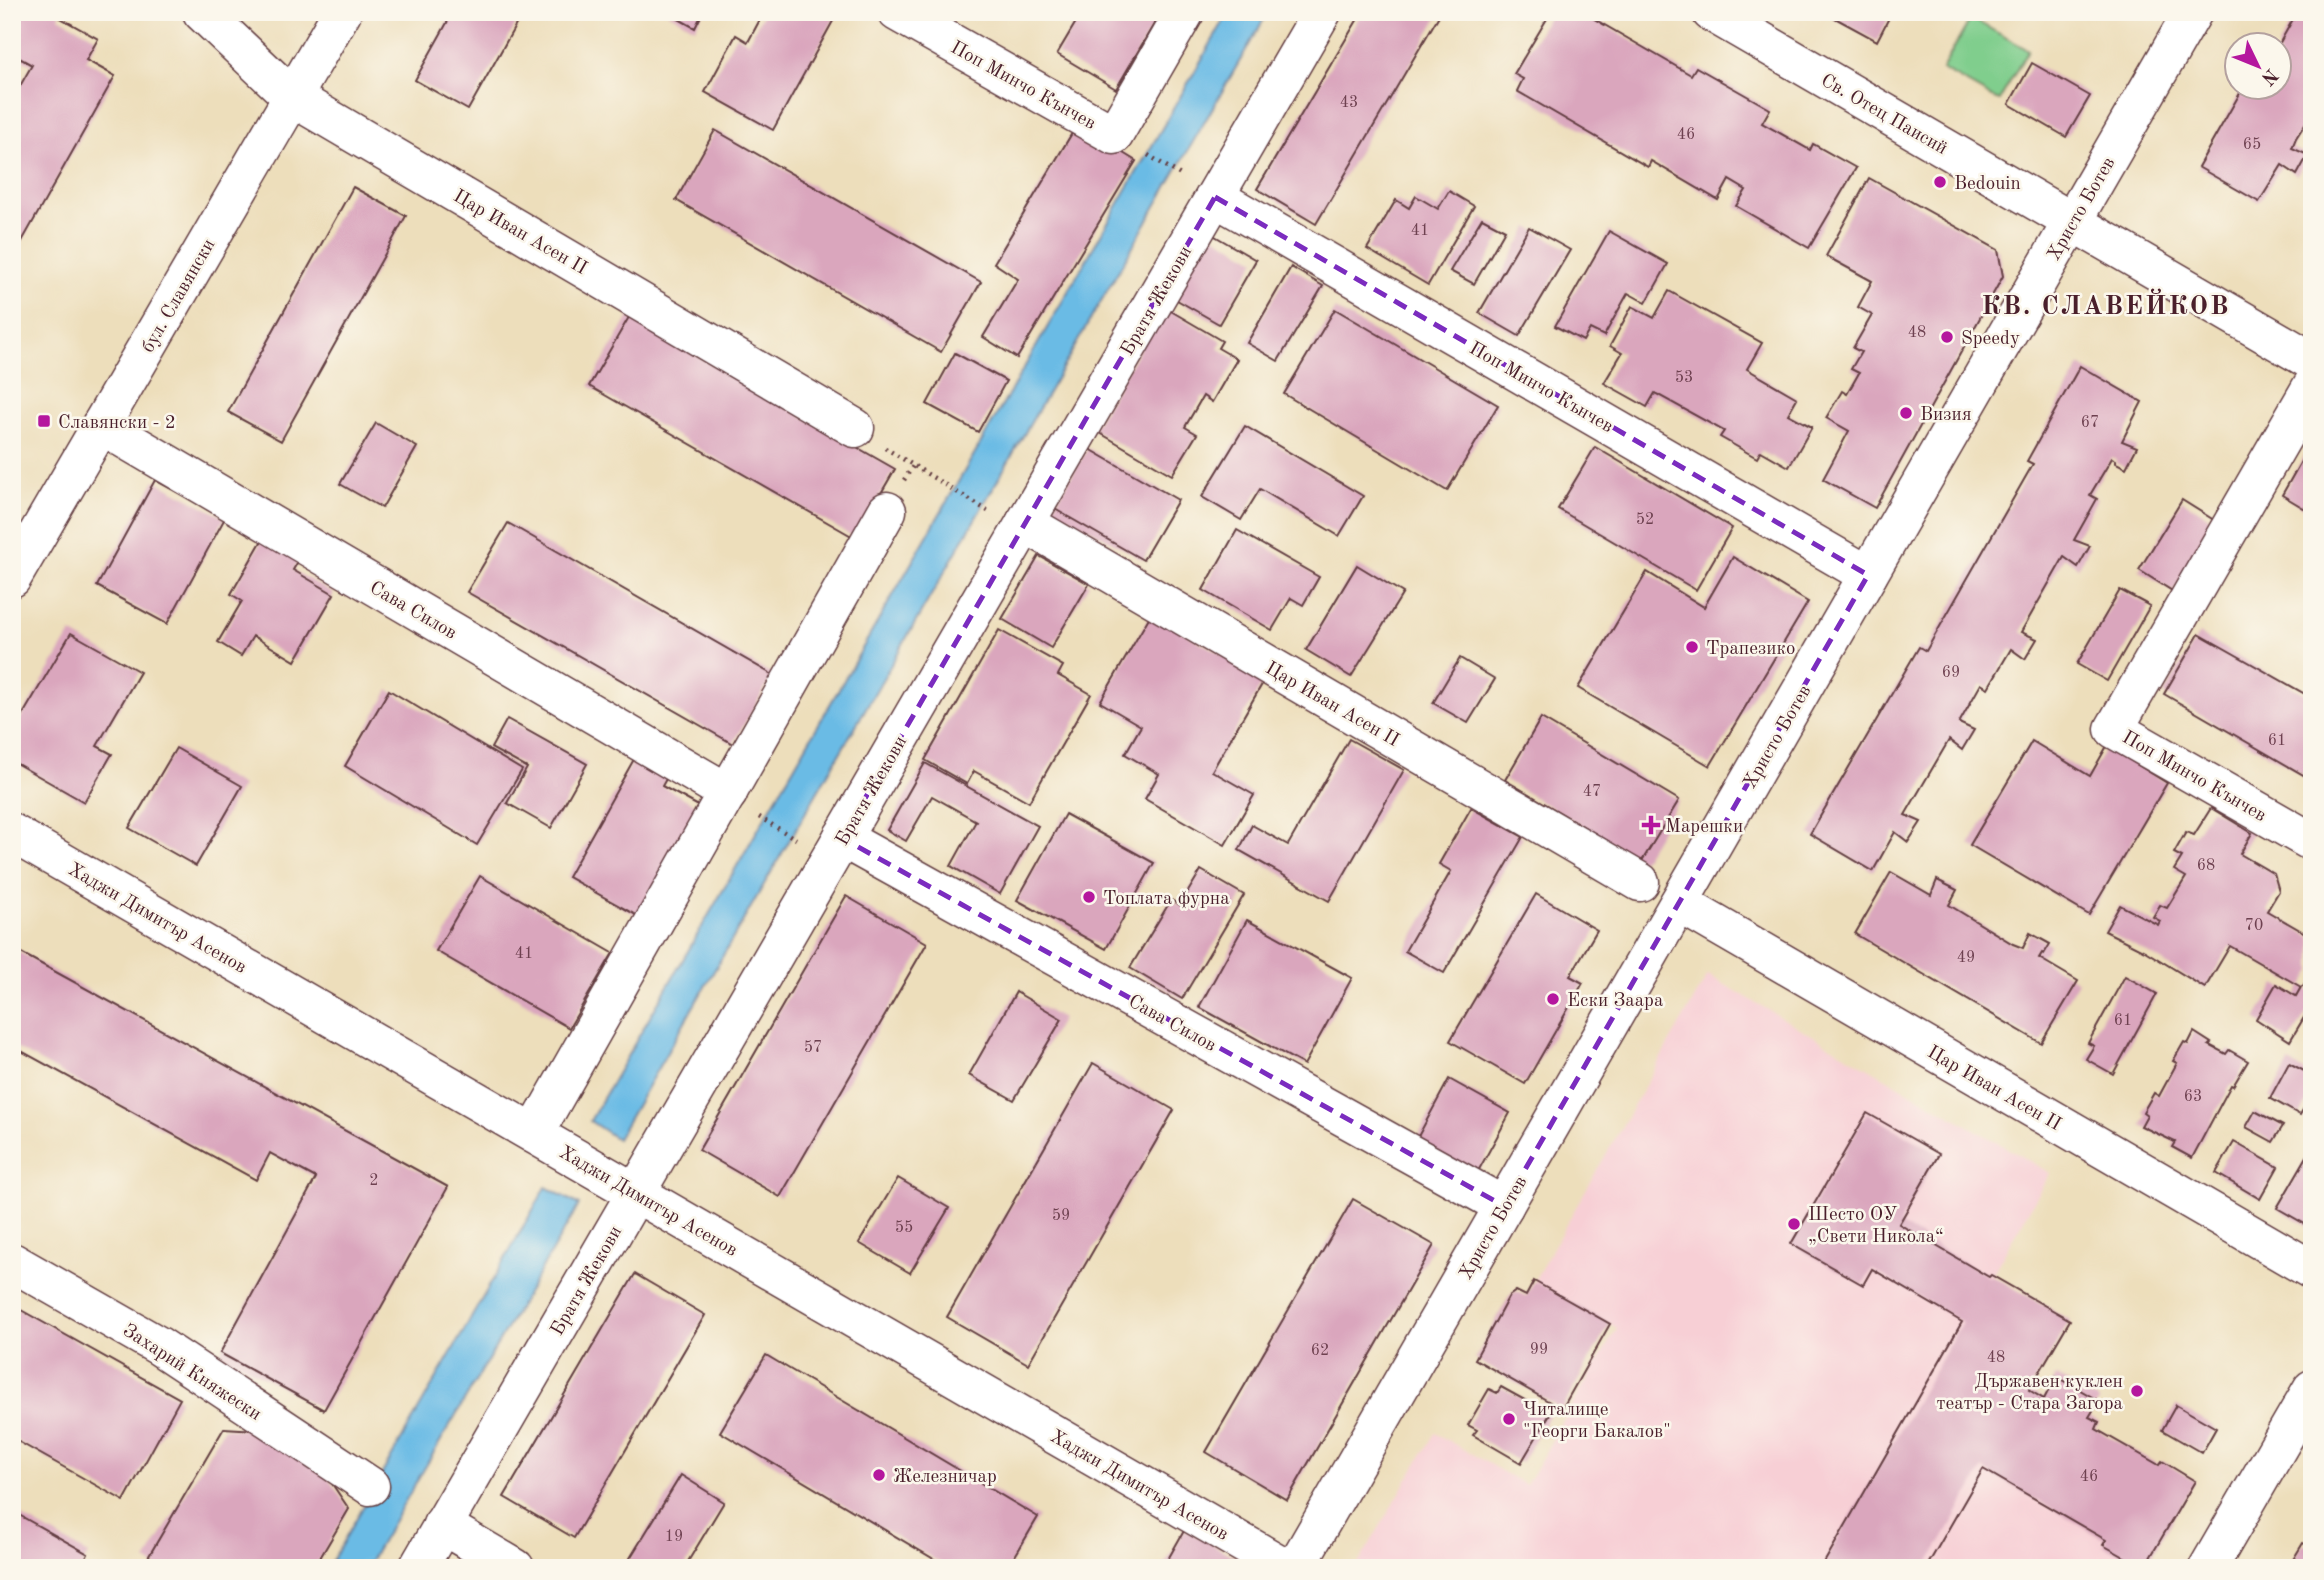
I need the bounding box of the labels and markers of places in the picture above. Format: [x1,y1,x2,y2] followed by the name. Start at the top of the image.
[1932,174,1948,190] marker: Bedouin
[1954,175,2021,194] place label: Bedouin
[1939,329,1955,345] marker: Speedy
[1961,330,2020,349] place label: Speedy
[1898,405,1914,421] marker: Визия
[1920,406,1972,425] place label: Визия
[36,413,52,429] marker: Славянски - 2
[58,414,176,433] place label: Славянски - 2
[1684,639,1700,655] marker: Трапезико
[1706,640,1795,659] place label: Трапезико
[1643,817,1659,833] marker: Марешки
[1665,818,1743,837] place label: Марешки
[1081,889,1097,905] marker: Топлата фурна
[1103,890,1230,909] place label: Топлата фурна
[1545,991,1561,1007] marker: Ески Заара
[1567,992,1664,1011] place label: Ески Заара
[1808,1206,1944,1247] place label: Шесто ОУ „Свети Никола“
[1786,1216,1802,1232] marker: Шесто ОУ „Свети Никола“
[1936,1373,2124,1414] place label: Държавен куклен театър - Стара Загора
[2129,1383,2145,1399] marker: Държавен куклен театър - Стара Загора
[1523,1401,1671,1442] place label: Читалище "Георги Бакалов"
[1501,1411,1517,1427] marker: Читалище "Георги Бакалов"
[871,1467,887,1483] marker: Железничар
[893,1468,997,1487] place label: Железничар

